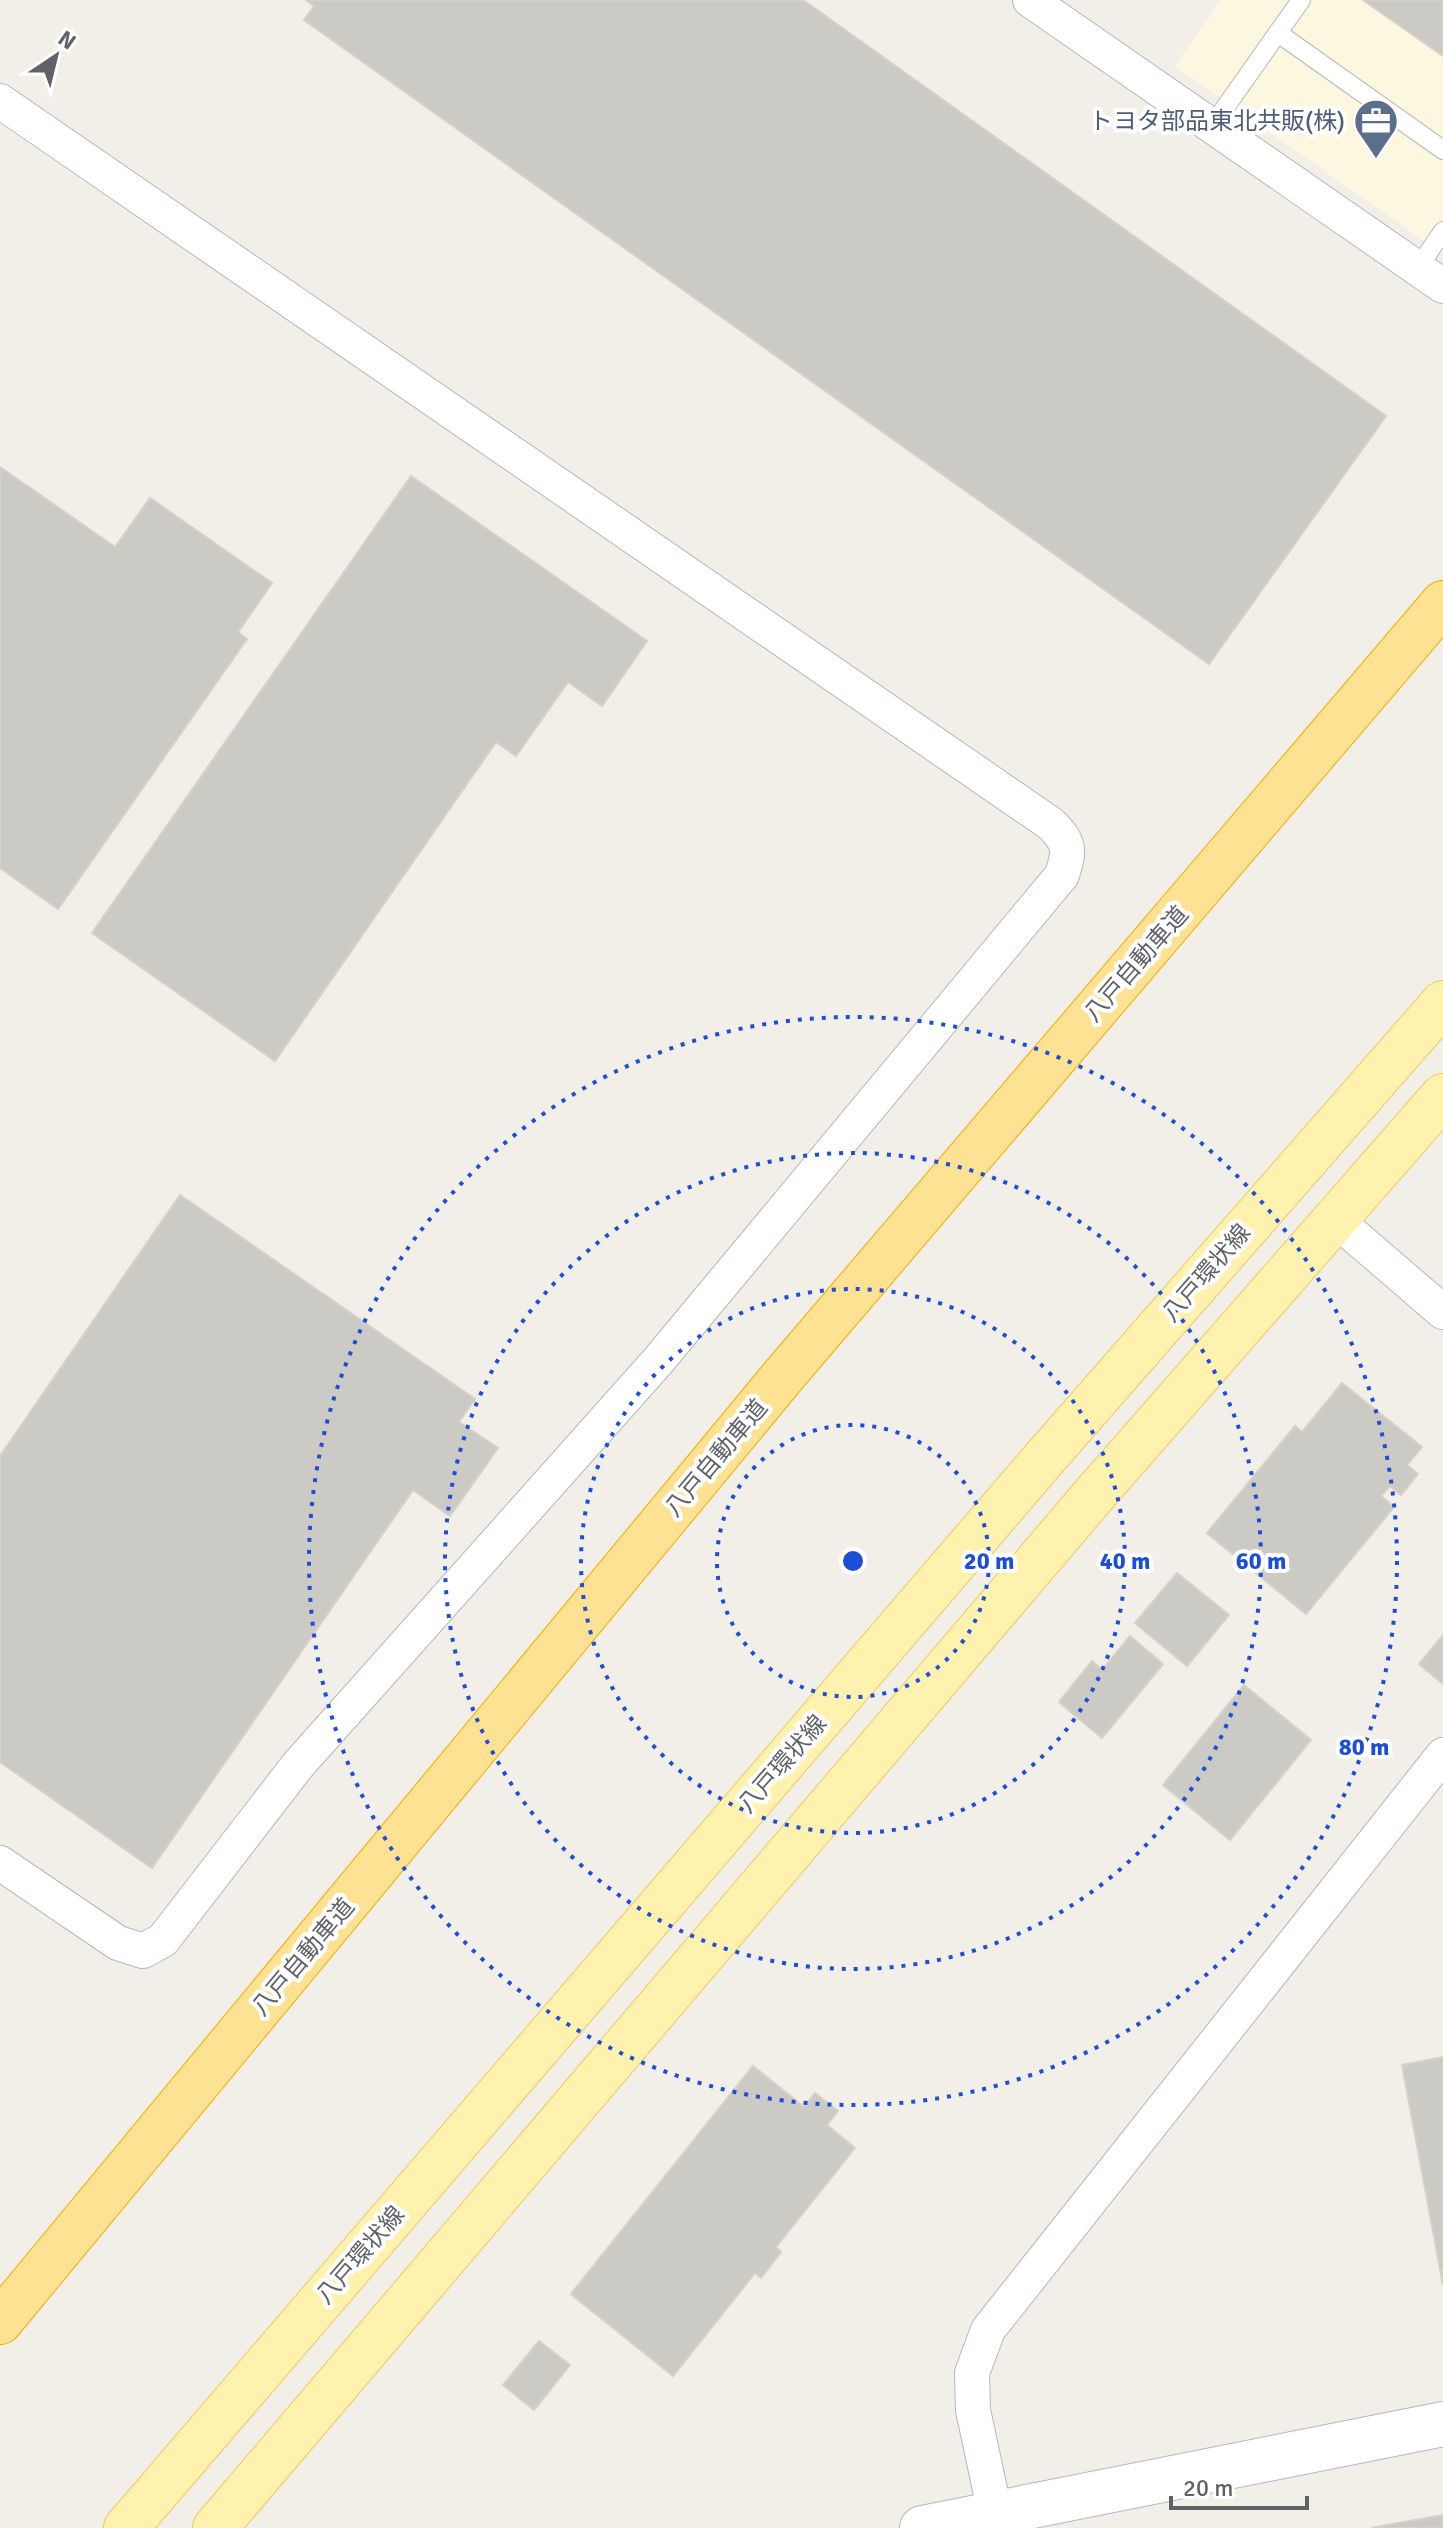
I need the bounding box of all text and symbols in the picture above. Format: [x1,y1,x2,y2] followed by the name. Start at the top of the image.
[16,16,96,96] north arrow
[53,25,81,55] text: N
[1352,97,1400,160] office icon: トヨタ部品東北共販(株)
[1089,106,1345,136] place label: トヨタ部品東北共販(株)
[1077,900,1195,1028] street label: 八戸自動車道
[1155,1218,1257,1328] street label: 八戸環状線
[658,1393,774,1523] street label: 八戸自動車道
[964,1546,1014,1576] text: 20 m
[1100,1546,1150,1576] text: 40 m
[1236,1546,1286,1576] text: 60 m
[839,1547,867,1575] centre of rings
[731,1709,833,1819] street label: 八戸環状線
[1339,1732,1389,1762] text: 80 m
[245,1892,361,2022] street label: 八戸自動車道
[309,2200,411,2310] street label: 八戸環状線
[1171,2460,1307,2510] scale bar
[1183,2473,1233,2503] text: 20 m

